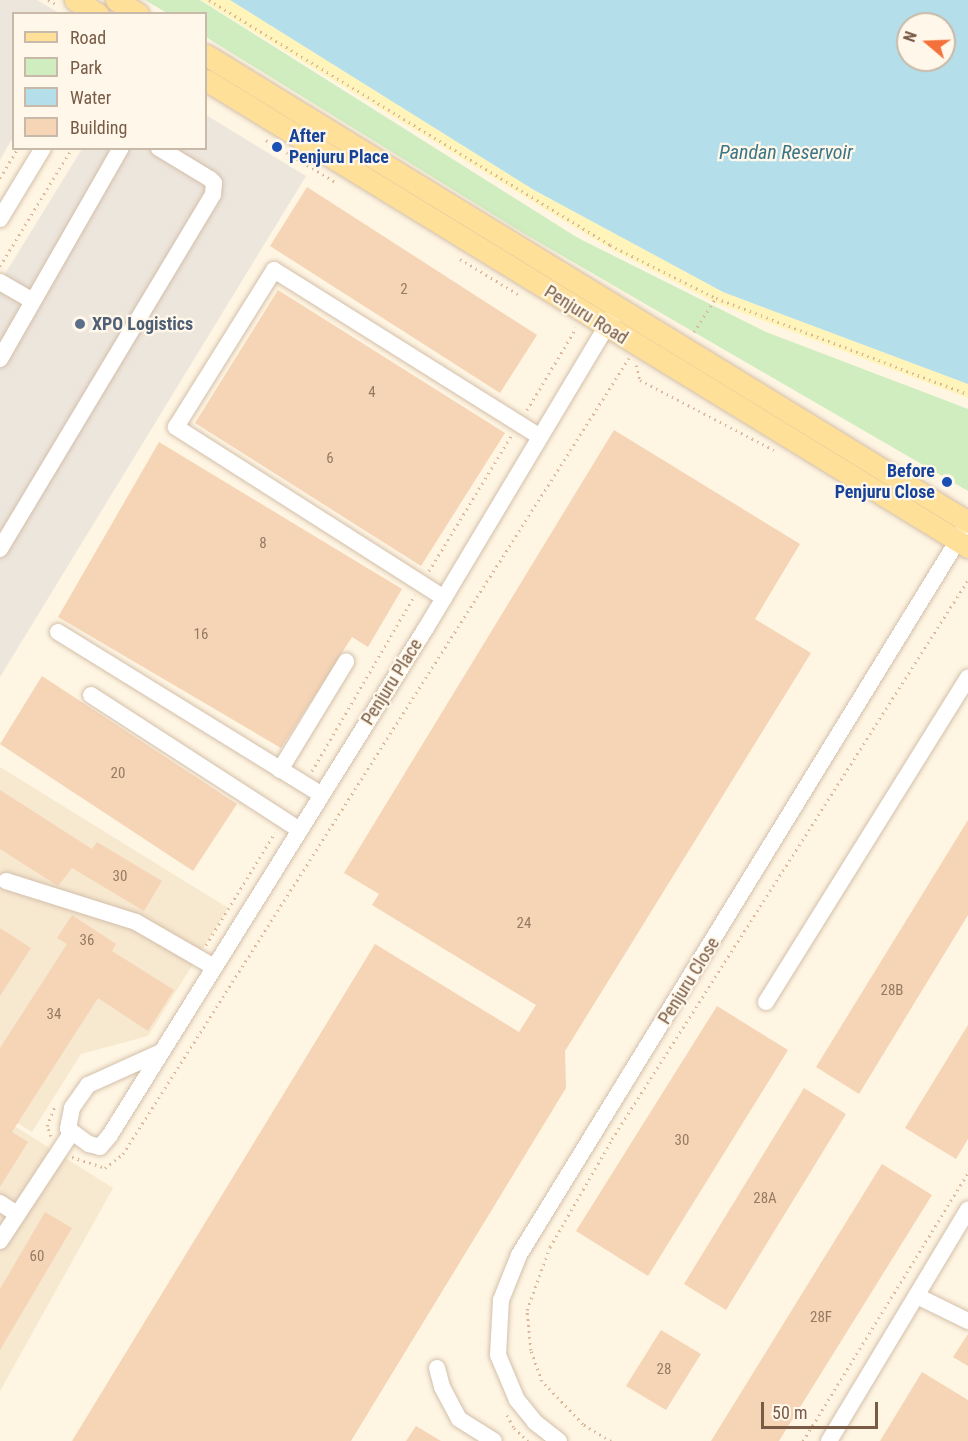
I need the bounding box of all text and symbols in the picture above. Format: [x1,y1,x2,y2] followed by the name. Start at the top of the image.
[12,12,207,150] legend
[896,12,956,72] north arrow
[70,27,106,48] text: Road
[900,29,921,44] text: N
[70,57,102,78] text: Park
[70,87,111,108] text: Water
[70,117,127,138] text: Building
[289,126,389,168] place label: After Penjuru Place
[270,140,284,154] marker: After Penjuru Place
[719,140,853,164] water label: Pandan Reservoir
[400,281,408,299] house number: 2
[540,281,632,349] street label: Penjuru Road
[92,313,193,335] place label: XPO Logistics
[73,317,87,331] marker: XPO Logistics
[368,384,376,402] house number: 4
[326,450,334,468] house number: 6
[835,461,935,504] place label: Before Penjuru Close
[940,475,954,489] marker: Before Penjuru Close
[259,535,267,553] house number: 8
[194,626,208,644] house number: 16
[357,635,427,729] street label: Penjuru Place
[111,765,125,783] house number: 20
[113,868,127,886] house number: 30
[517,915,531,933] house number: 24
[80,932,94,950] house number: 36
[654,934,724,1028] street label: Penjuru Close
[881,982,903,1000] house number: 28B
[47,1006,61,1024] house number: 34
[675,1132,689,1150] house number: 30
[753,1190,777,1208] house number: 28A
[30,1248,44,1266] house number: 60
[810,1309,832,1327] house number: 28F
[657,1361,671,1379] house number: 28
[764,1390,881,1428] scale bar
[772,1402,807,1423] text: 50 m

